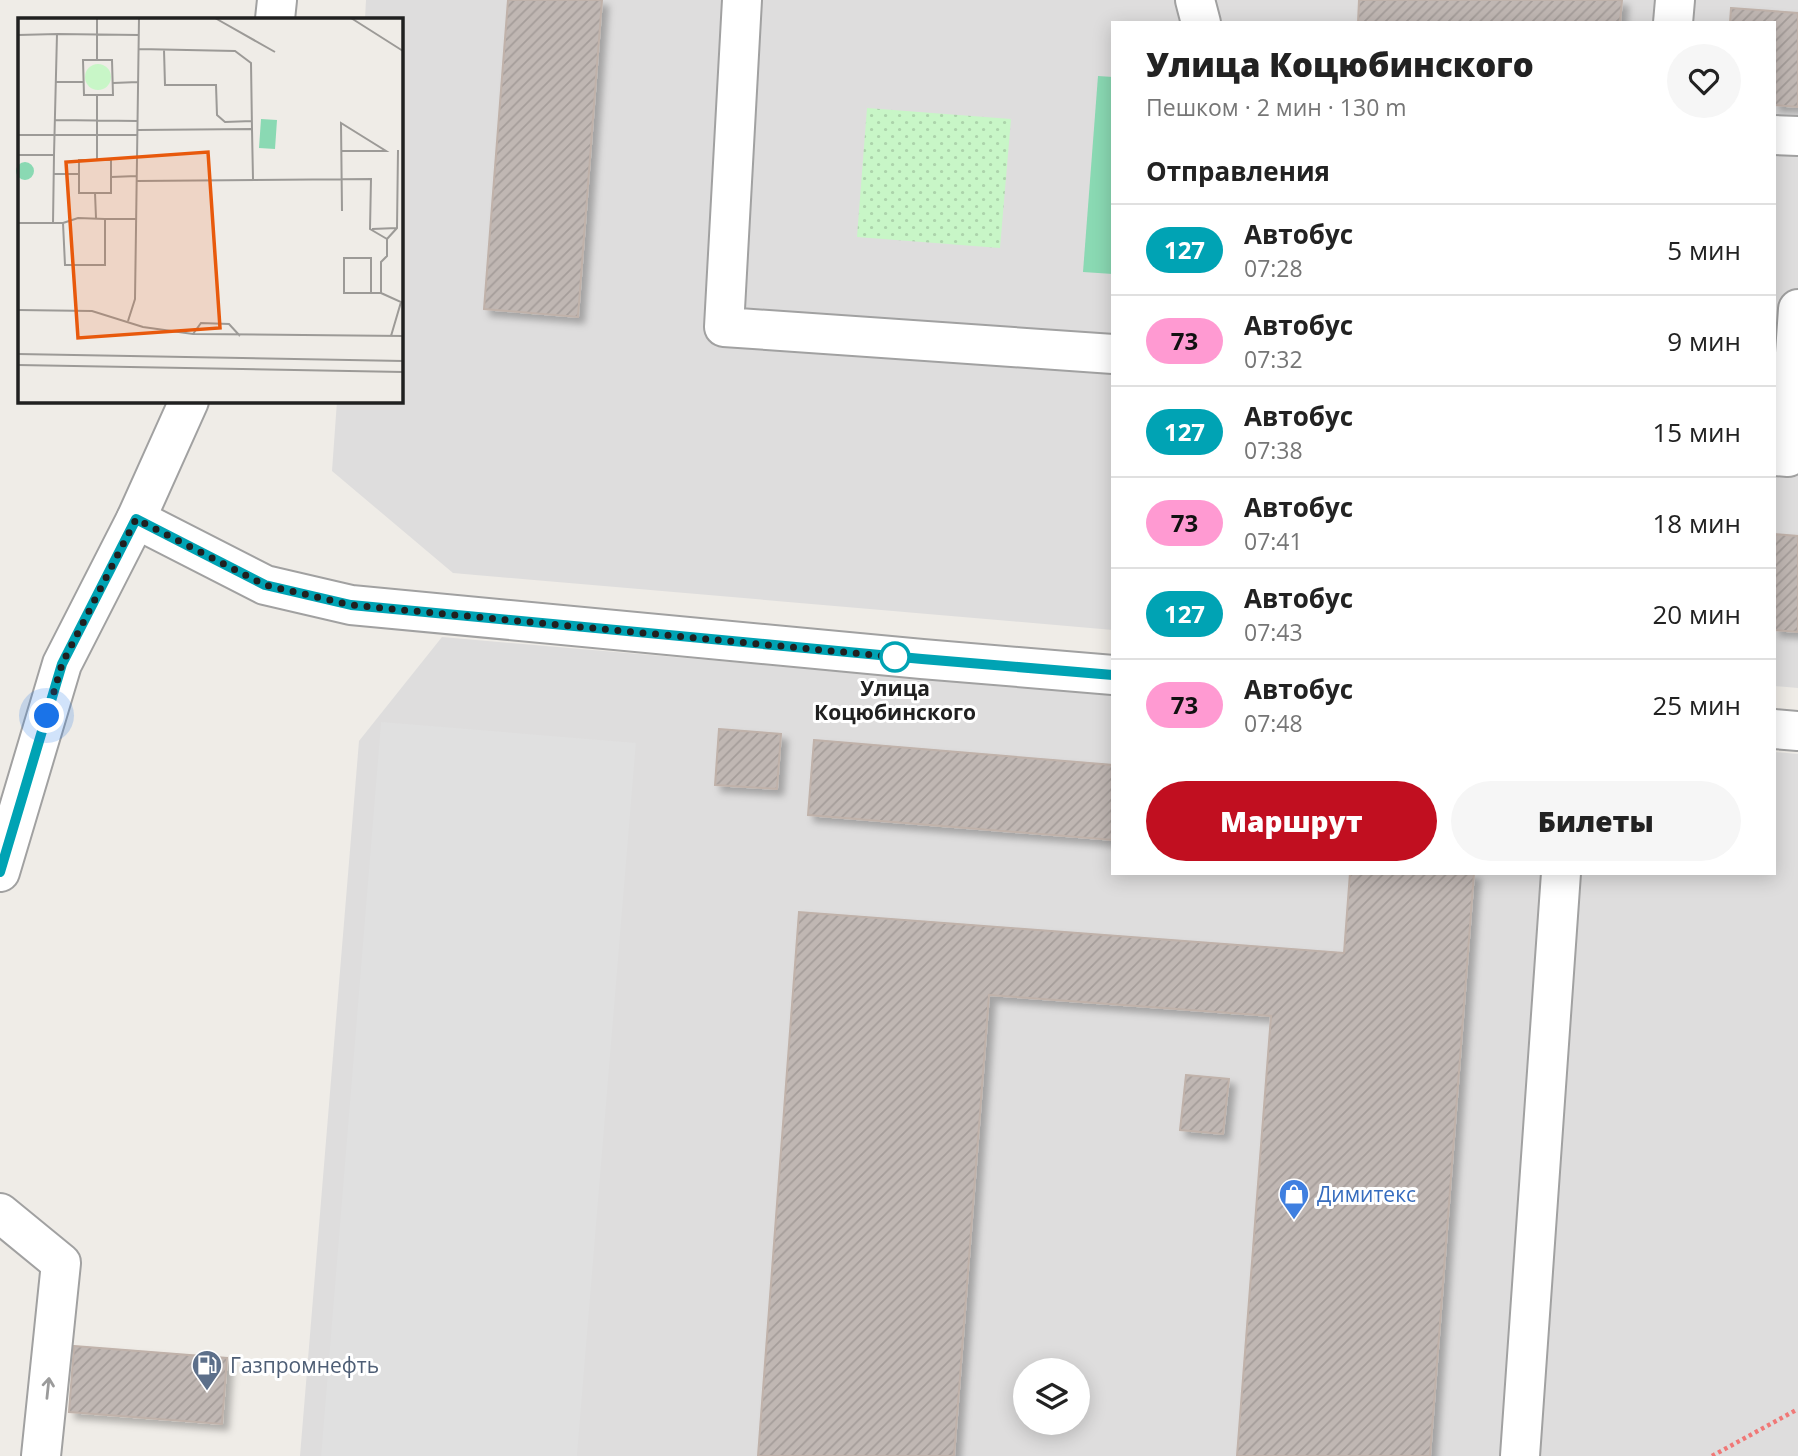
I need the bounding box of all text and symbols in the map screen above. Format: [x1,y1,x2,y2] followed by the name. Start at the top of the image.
[18,18,402,402] inset map
[1146,42,1534,87] text: Улица Коцюбинского
[1667,44,1741,118] button: heart
[1146,91,1407,123] text: Пешком · 2 мин · 130 m
[1146,153,1330,189] text: Отправления
[1244,216,1353,252] text: Автобус
[1667,232,1741,268] text: 5 мин
[1164,233,1205,266] text: 127
[1244,252,1303,284] text: 07:28
[1244,307,1353,343] text: Автобус
[1667,323,1741,359] text: 9 мин
[1171,324,1198,357] text: 73
[1244,343,1303,375] text: 07:32
[1244,398,1353,434] text: Автобус
[1652,414,1741,450] text: 15 мин
[1164,415,1205,448] text: 127
[1244,434,1303,466] text: 07:38
[1244,489,1353,525] text: Автобус
[1652,505,1741,541] text: 18 мин
[1171,506,1198,539] text: 73
[1244,525,1303,557] text: 07:41
[1244,580,1353,616] text: Автобус
[1652,596,1741,632] text: 20 мин
[1164,597,1205,630] text: 127
[1244,616,1303,648] text: 07:43
[880,642,910,672] marker: Улица Коцюбинского
[1244,671,1353,707] text: Автобус
[814,674,976,726] place label: Улица Коцюбинского
[1652,687,1741,723] text: 25 мин
[1171,688,1198,721] text: 73
[29,698,64,733] your location
[1244,707,1303,739] text: 07:48
[1146,781,1437,861] button: Маршрут
[1451,781,1741,861] button: Билеты
[1277,1177,1311,1221] shop icon: Димитекс
[1317,1180,1416,1208] place label: Димитекс
[190,1348,224,1392] fuel station icon: Газпромнефть
[230,1351,379,1379] place label: Газпромнефть
[1013,1358,1090,1435] map controls
[1013,1358,1090,1435] button: layers
[41,1377,54,1400] one-way arrow

